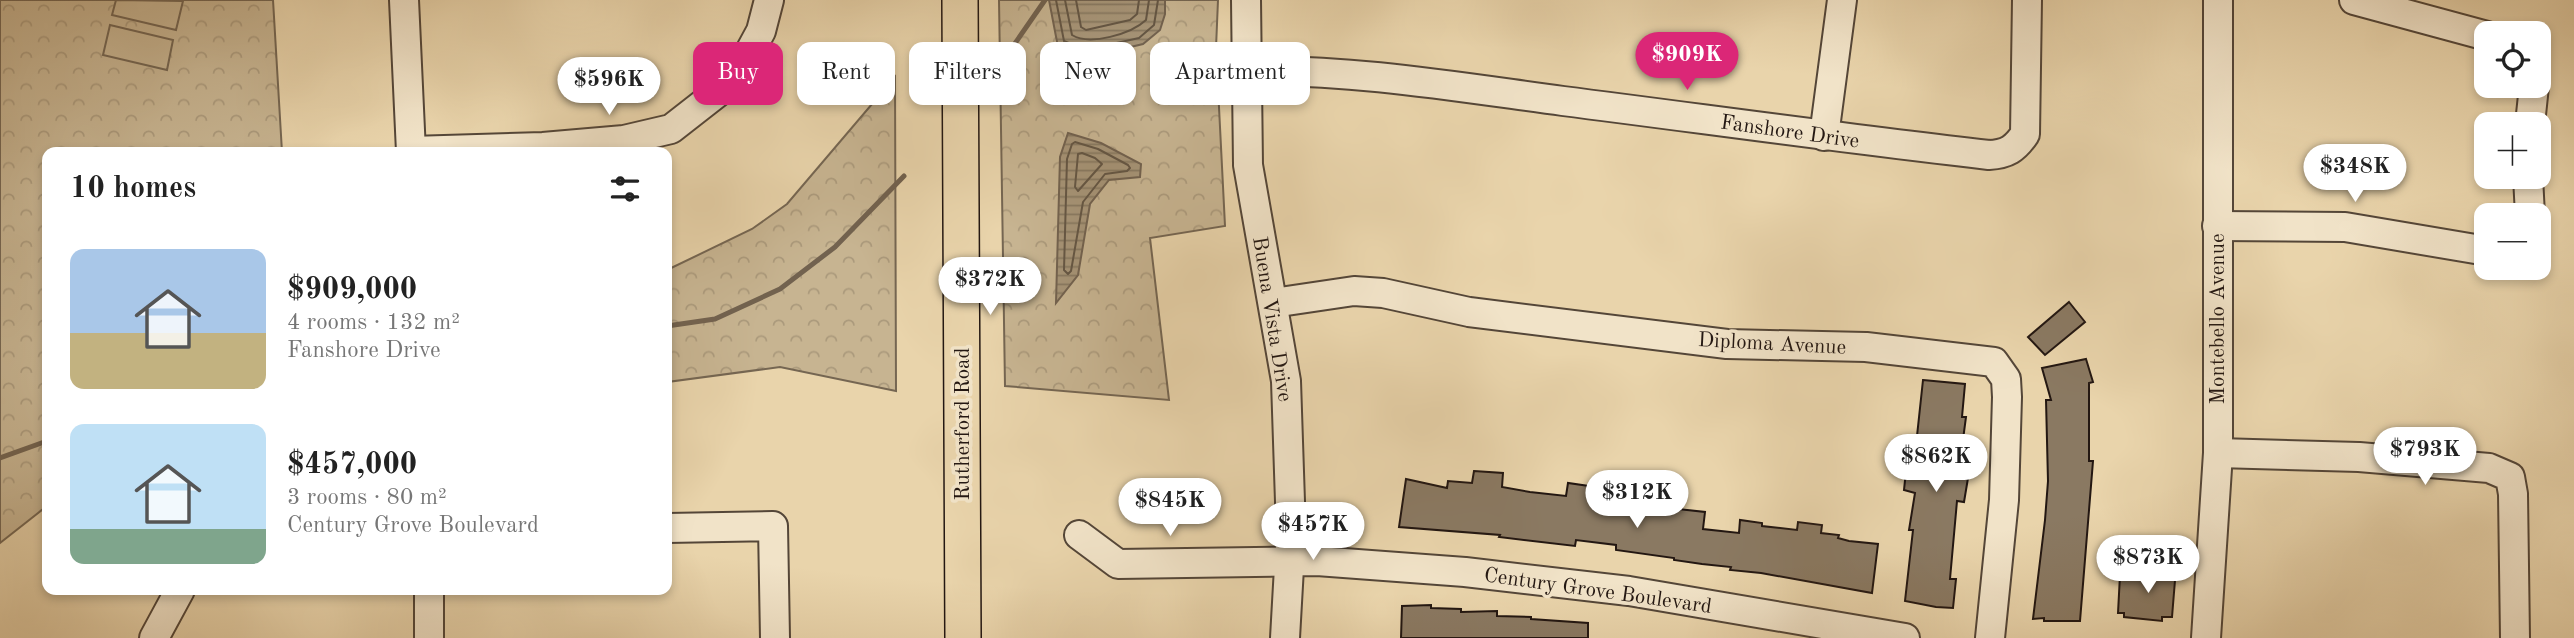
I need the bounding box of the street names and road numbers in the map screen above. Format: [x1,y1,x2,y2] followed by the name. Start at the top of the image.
[1719,112,1861,153] street label: Fanshore Drive
[2208,233,2229,405] street label: Montebello Avenue
[1248,235,1295,403] street label: Buena Vista Drive
[1697,330,1847,359] street label: Diploma Avenue
[953,348,974,500] street label: Rutherford Road
[1482,565,1713,618] street label: Century Grove Boulevard

